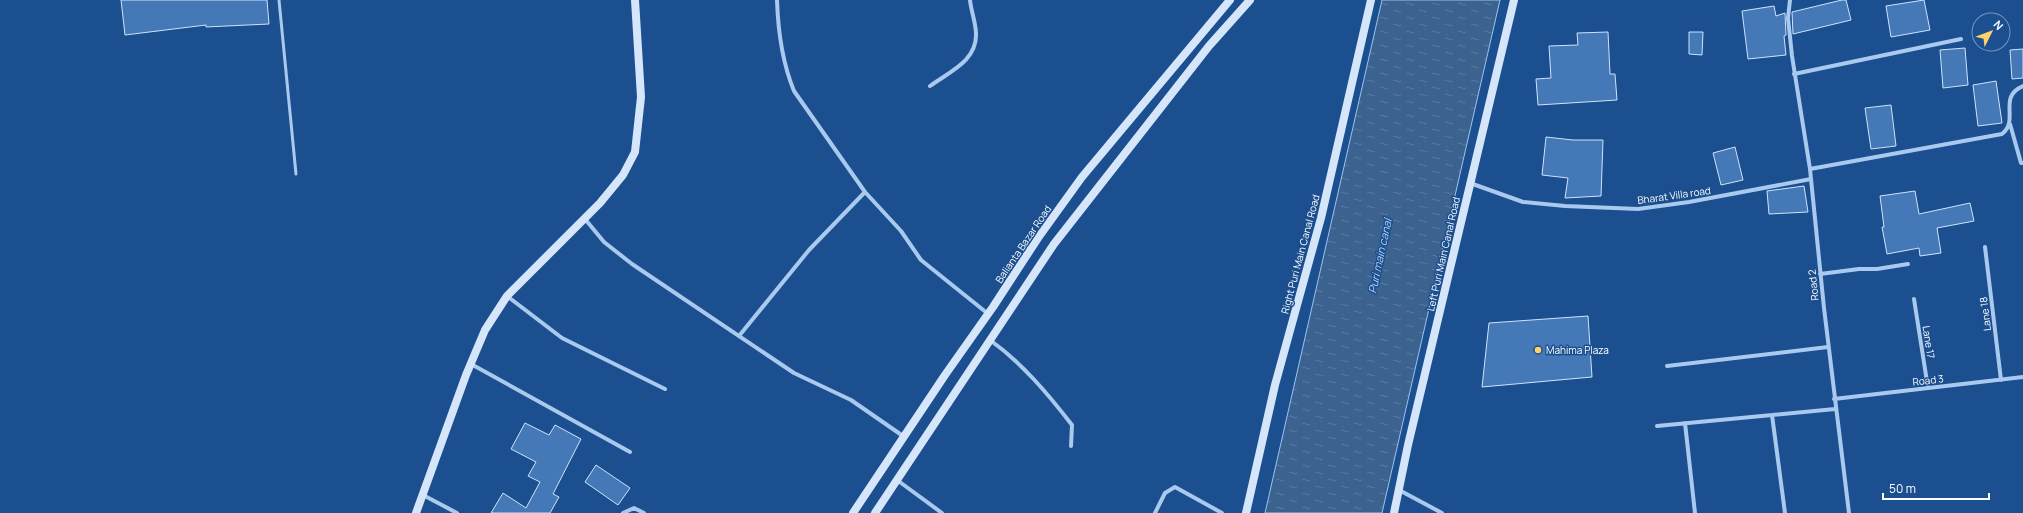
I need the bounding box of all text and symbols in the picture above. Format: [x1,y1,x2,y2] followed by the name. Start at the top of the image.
[1971,12,2011,52] north arrow
[1991,17,2007,33] text: N
[1636,183,1712,207] street label: Bharat Villa road
[1277,193,1323,315] street label: Right Puri Main Canal Road
[1423,195,1463,313] street label: Left Puri Main Canal Road
[992,202,1054,286] street label: Balianta Bazar Road
[1364,216,1395,295] water label: Puri main canal
[1804,268,1822,301] street label: Road 2
[1976,296,1994,332] street label: Lane 18
[1919,324,1939,360] street label: Lane 17
[1546,343,1609,357] place label: Mahima Plaza
[1533,345,1543,355] marker: Mahima Plaza
[1912,371,1944,389] street label: Road 3
[1883,475,1989,501] scale bar
[1889,480,1916,497] text: 50 m

